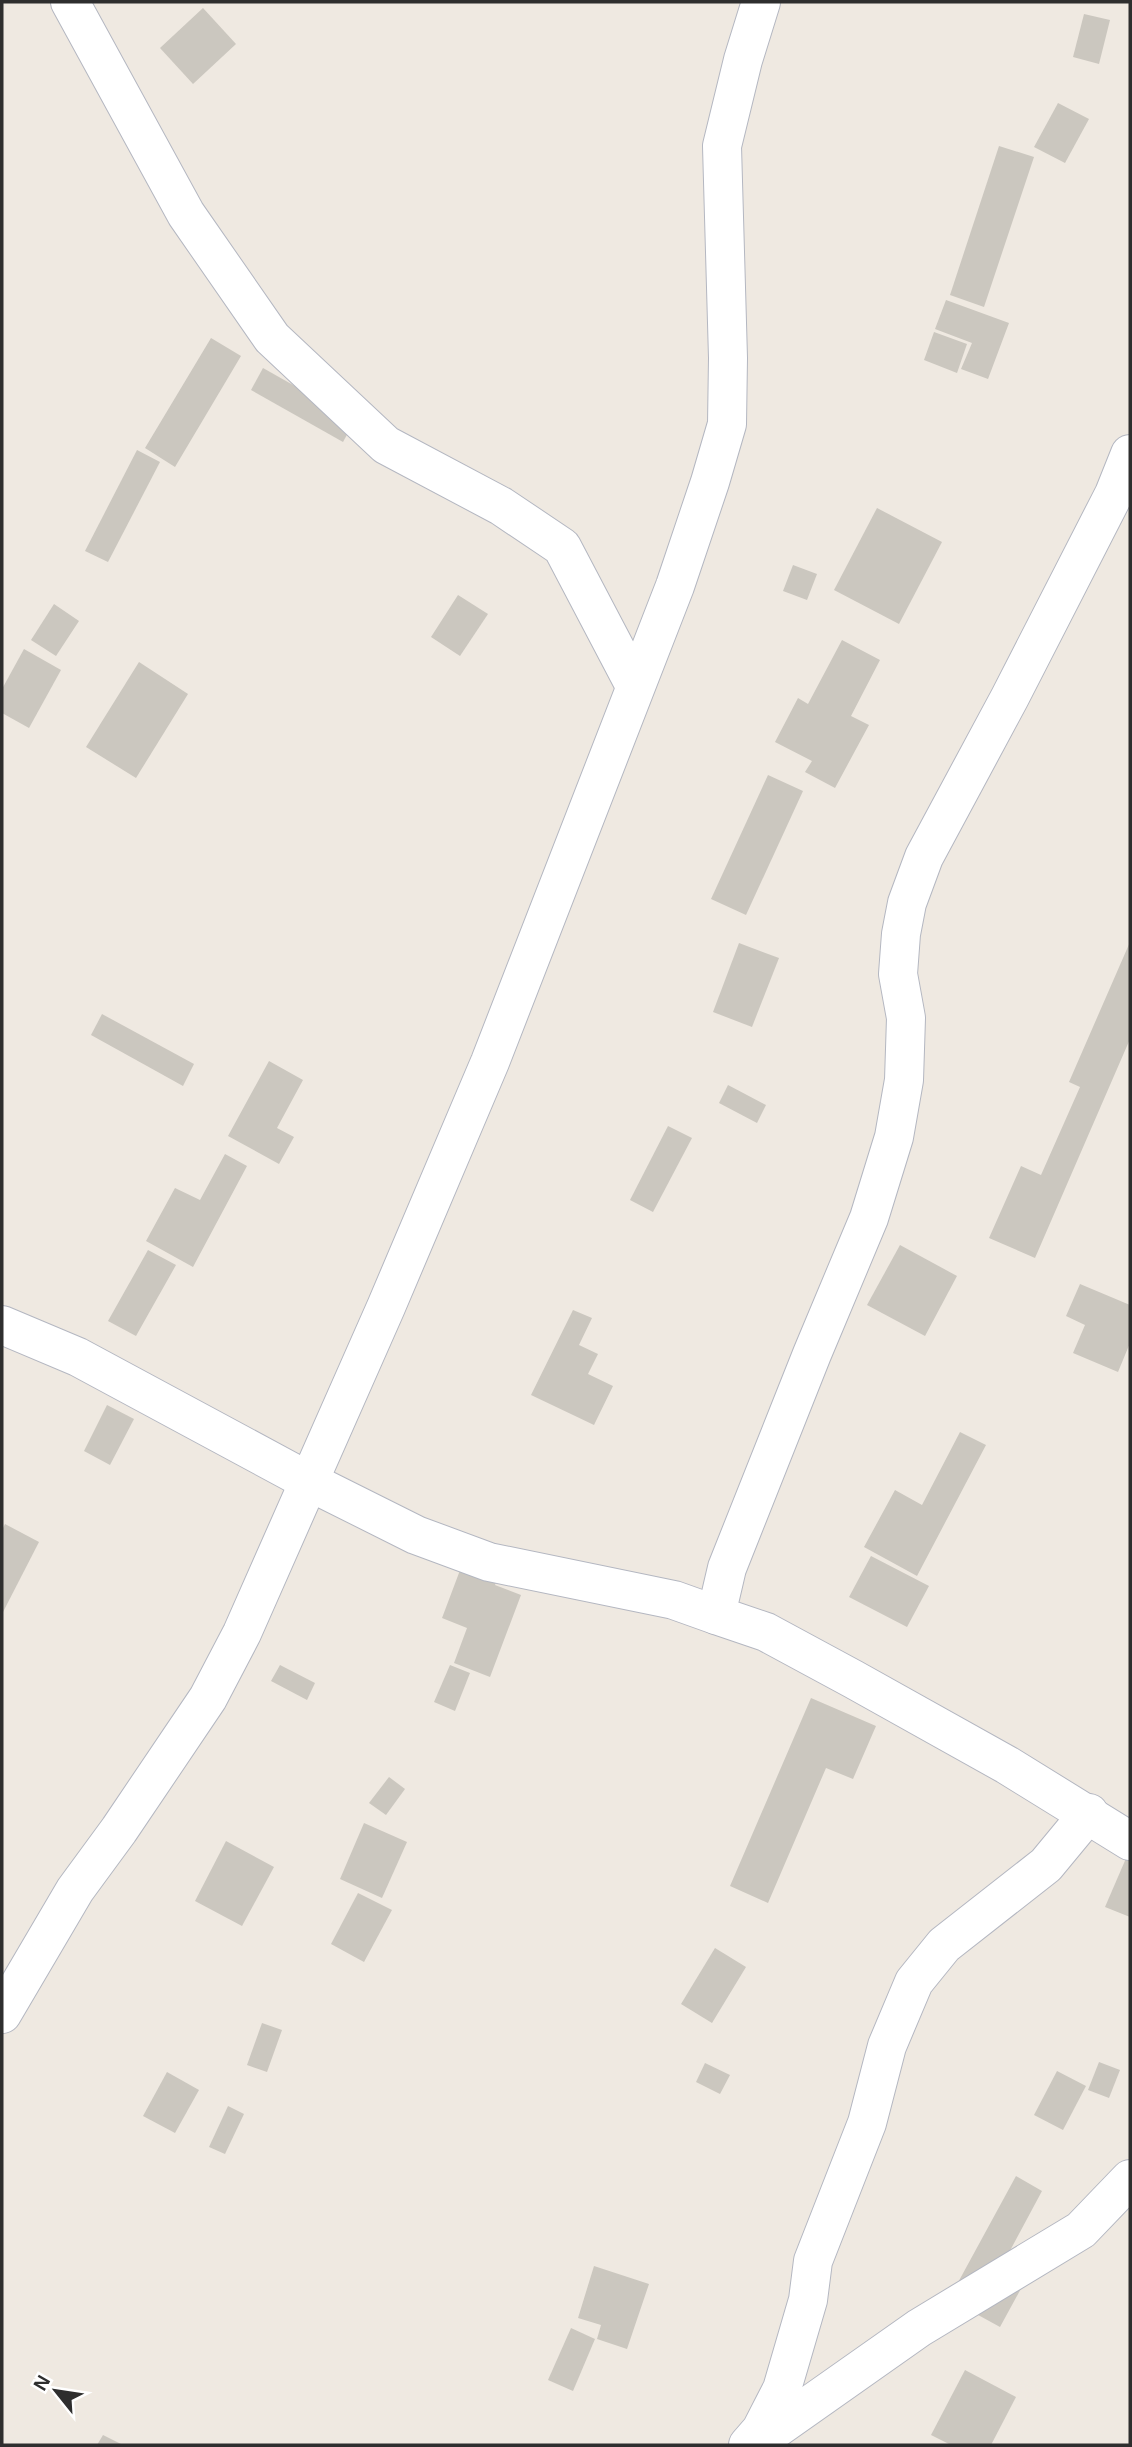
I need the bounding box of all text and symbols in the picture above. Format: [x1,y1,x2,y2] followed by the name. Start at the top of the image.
[21,2356,91,2426] north arrow
[29,2372,54,2394] text: N

